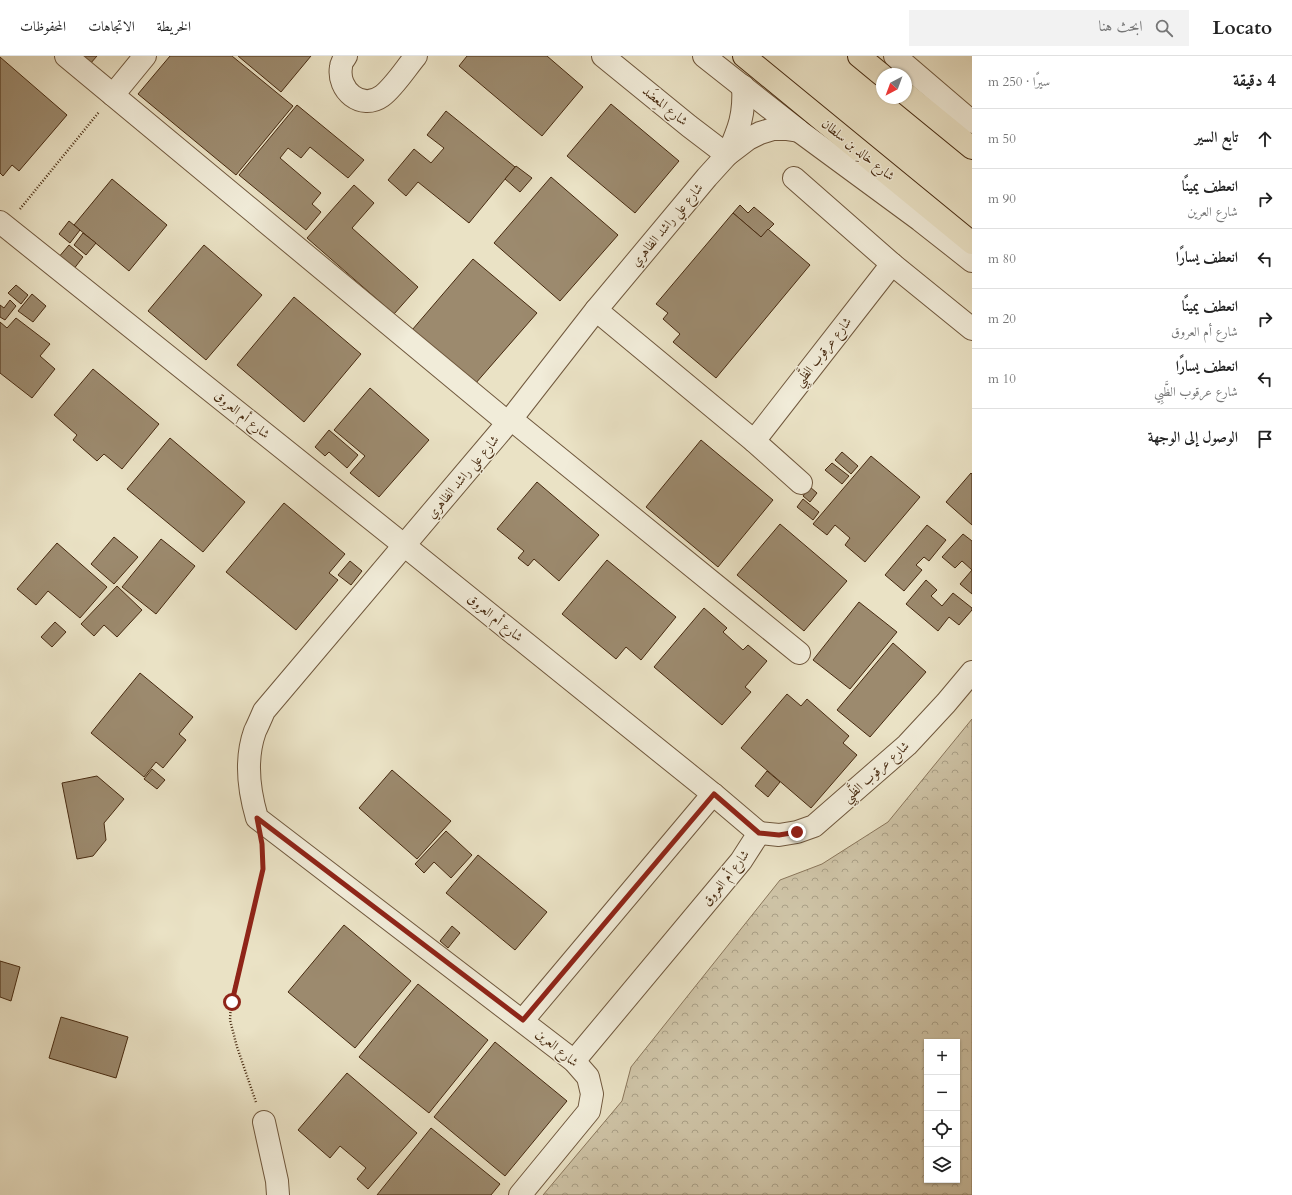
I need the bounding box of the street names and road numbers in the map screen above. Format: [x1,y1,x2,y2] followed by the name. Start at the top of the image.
[637,81,692,131] street label: شارع المِعضَد
[816,115,898,187] street label: شارع خالِد بن سلطان
[627,179,710,273] street label: شارع علي راشد الظاهري
[788,312,859,393] street label: شارع عرقوب الظَّبِي
[209,387,274,445] street label: شارع أم العروق
[423,431,506,525] street label: شارع علي راشد الظاهري
[462,590,527,648] street label: شارع أم العروق
[837,735,916,810] street label: شارع عرقوب الظَّبِي
[698,846,755,911] street label: شارع أم العروق
[531,1025,582,1073] street label: شارع العرين

